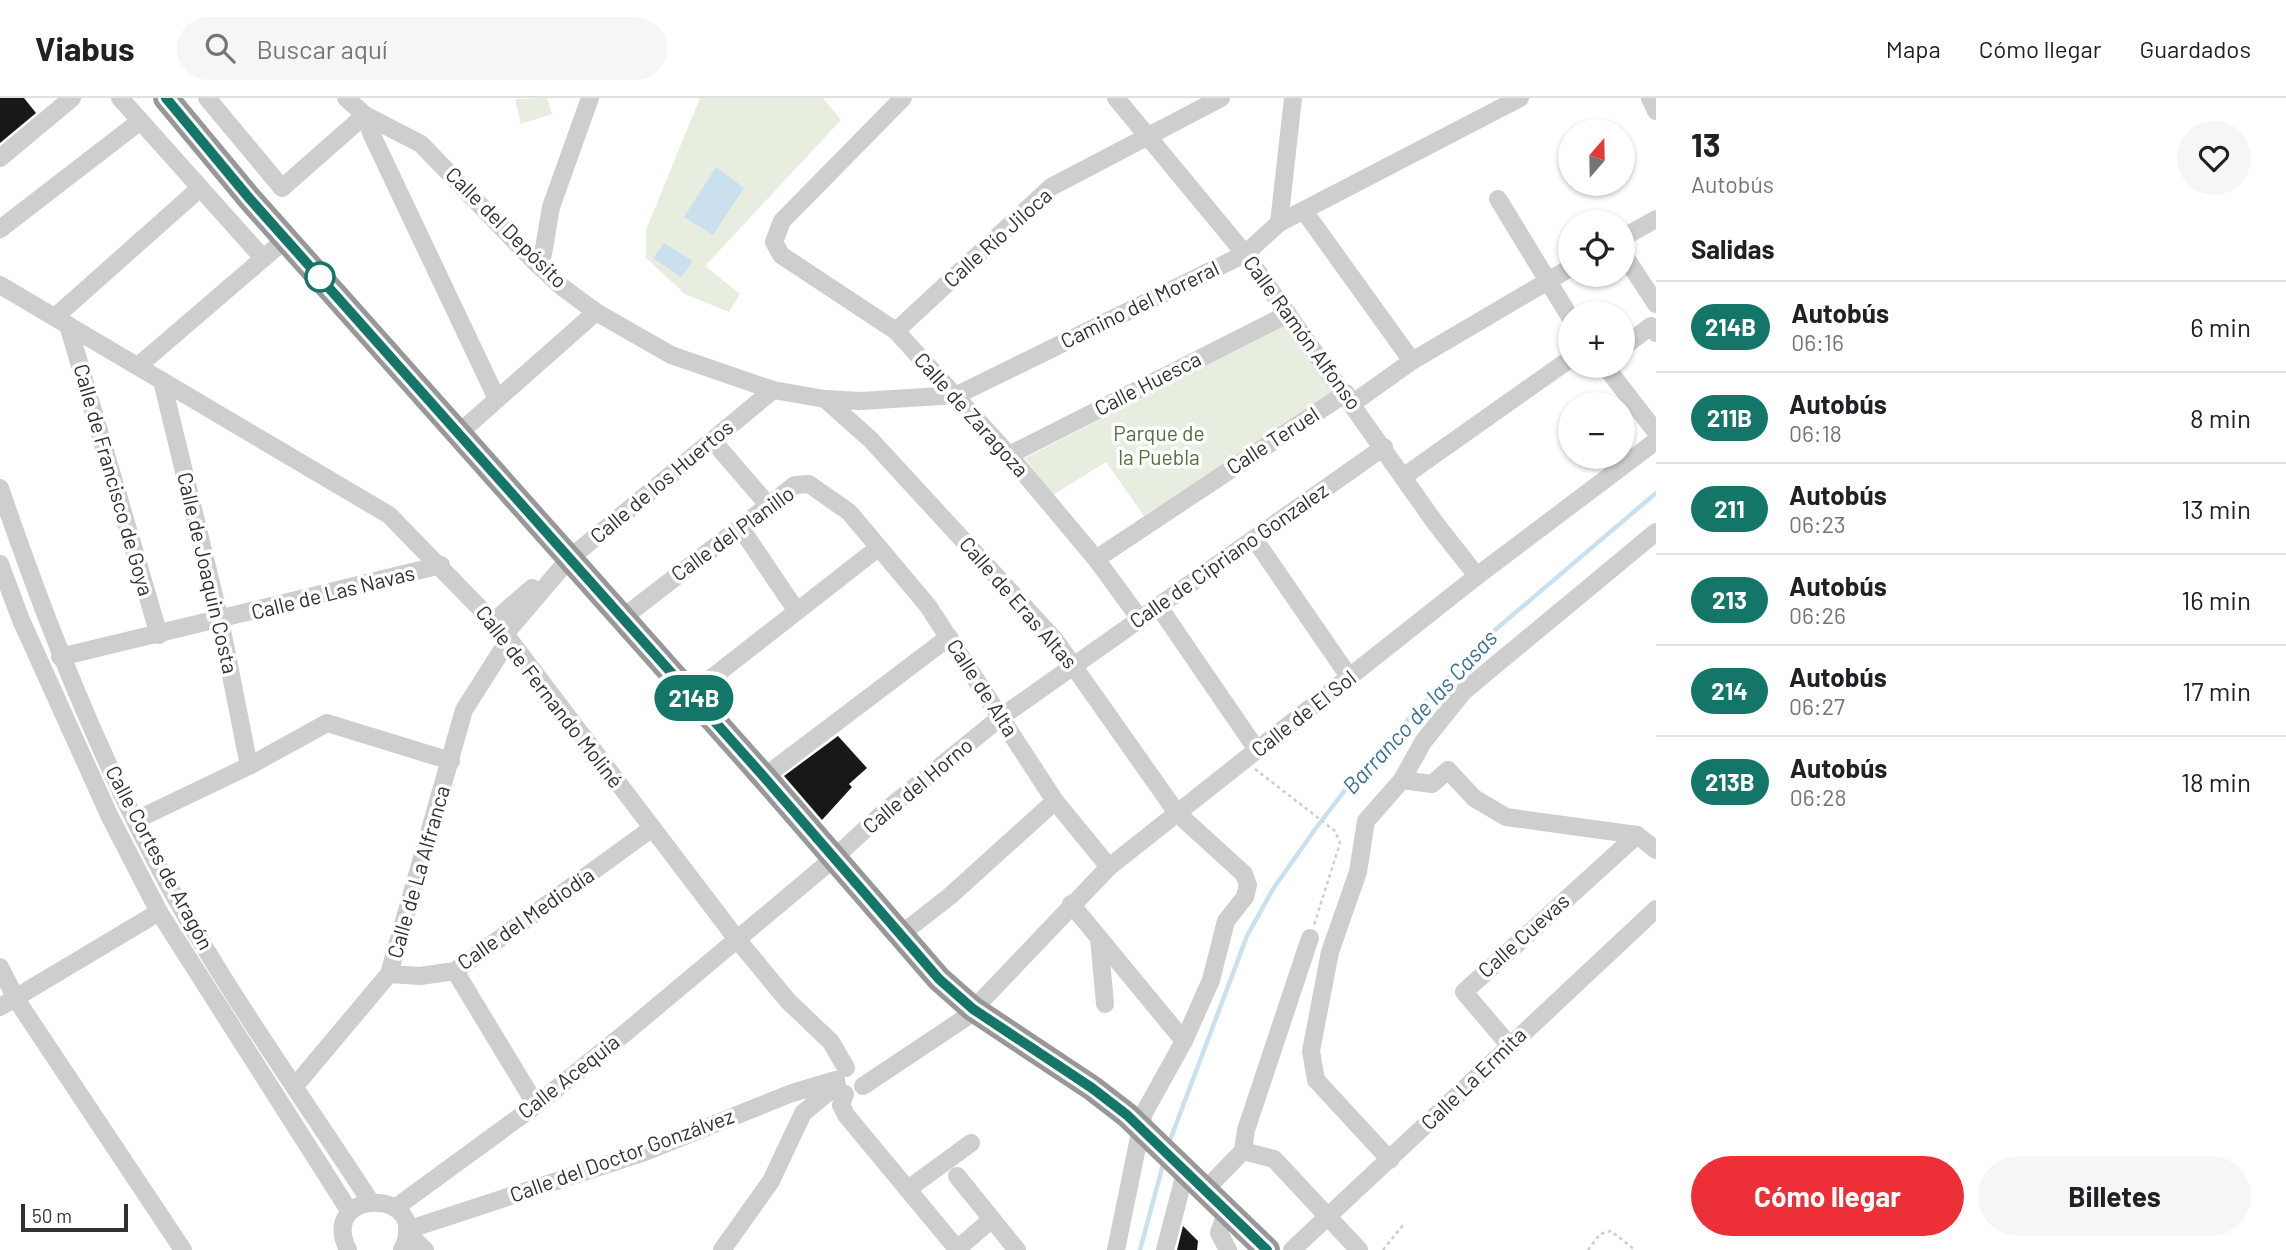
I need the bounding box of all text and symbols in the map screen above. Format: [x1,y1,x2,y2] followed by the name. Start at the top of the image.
[177,17,667,80] search box
[35,28,135,68] text: Viabus
[201,29,239,67] icon: search
[257,33,388,64] text: Buscar aquí
[1886,34,1941,63] text: Mapa
[1979,34,2101,63] text: Cómo llegar
[2139,34,2251,63] text: Guardados
[1558,119,1634,196] north arrow
[1558,119,1635,469] map controls
[2177,121,2251,195] button: heart
[1691,124,1721,164] text: 13
[441,161,573,293] street label: Calle del Depósito
[1691,170,1774,198] text: Autobús
[938,182,1056,292] street label: Calle Río Jiloca
[1558,210,1635,287] button: locate
[1691,233,1775,264] text: Salidas
[1239,250,1368,414] street label: Calle Ramón Alfonso
[1056,255,1223,353] street label: Camino del Moreral
[305,262,335,292] unlabelled marker
[1791,297,1889,328] text: Autobús
[1558,301,1635,378] button: +
[2190,311,2251,342] text: 6 min
[1705,312,1756,341] text: 214B
[1791,328,1844,356] text: 06:16
[1090,345,1205,420] street label: Calle Huesca
[910,347,1034,481] street label: Calle de Zaragoza
[69,361,160,598] street label: Calle de Francisco de Goya
[1789,388,1887,419] text: Autobús
[1558,392,1635,469] button: −
[1221,401,1323,479] street label: Calle Teruel
[2190,402,2251,433] text: 8 min
[1707,403,1752,432] text: 211B
[585,414,738,548] street label: Calle de los Huertos
[1789,419,1842,447] text: 06:18
[1113,420,1205,469] park label: Parque de la Puebla
[173,470,244,676] street label: Calle de Joaquin Costa
[1124,477,1332,633] street label: Calle de Cipriano Gonzalez
[1789,479,1887,510] text: Autobús
[666,480,798,586] street label: Calle del Planillo
[2181,493,2251,524] text: 13 min
[1714,494,1745,523] text: 211
[1789,510,1846,538] text: 06:23
[955,531,1083,673] street label: Calle de Eras Altas
[248,559,417,624] street label: Calle de Las Navas
[1789,570,1887,601] text: Autobús
[2181,584,2251,615] text: 16 min
[1712,585,1747,614] text: 213
[471,600,629,792] street label: Calle de Fernando Moliné
[1789,601,1846,629] text: 06:26
[1336,623,1503,799] water label: Barranco de las Casas
[942,634,1024,741] street label: Calle de Alta
[1789,661,1887,692] text: Autobús
[1246,664,1360,761] street label: Calle de El Sol
[645,675,743,721] line badge: 214B
[2182,675,2251,706] text: 17 min
[1711,676,1748,705] text: 214
[668,683,720,712] text: 214B
[1789,692,1845,720] text: 06:27
[857,732,977,838] street label: Calle del Horno
[1790,752,1887,783] text: Autobús
[101,761,219,954] street label: Calle Cortes de Aragón
[2181,766,2251,797] text: 18 min
[1705,767,1755,796] text: 213B
[381,782,454,961] street label: Calle de La Alfranca
[1790,783,1847,811] text: 06:28
[452,861,598,974] street label: Calle del Mediodía
[1472,887,1574,982] street label: Calle Cuevas
[1415,1021,1531,1134] street label: Calle La Ermita
[512,1028,624,1123] street label: Calle Acequia
[506,1102,737,1207] street label: Calle del Doctor Gonzálvez
[1691,1156,1964,1236] button: Cómo llegar
[1978,1156,2251,1236] button: Billetes
[21,1201,128,1233] scale bar
[32,1204,72,1227] text: 50 m

